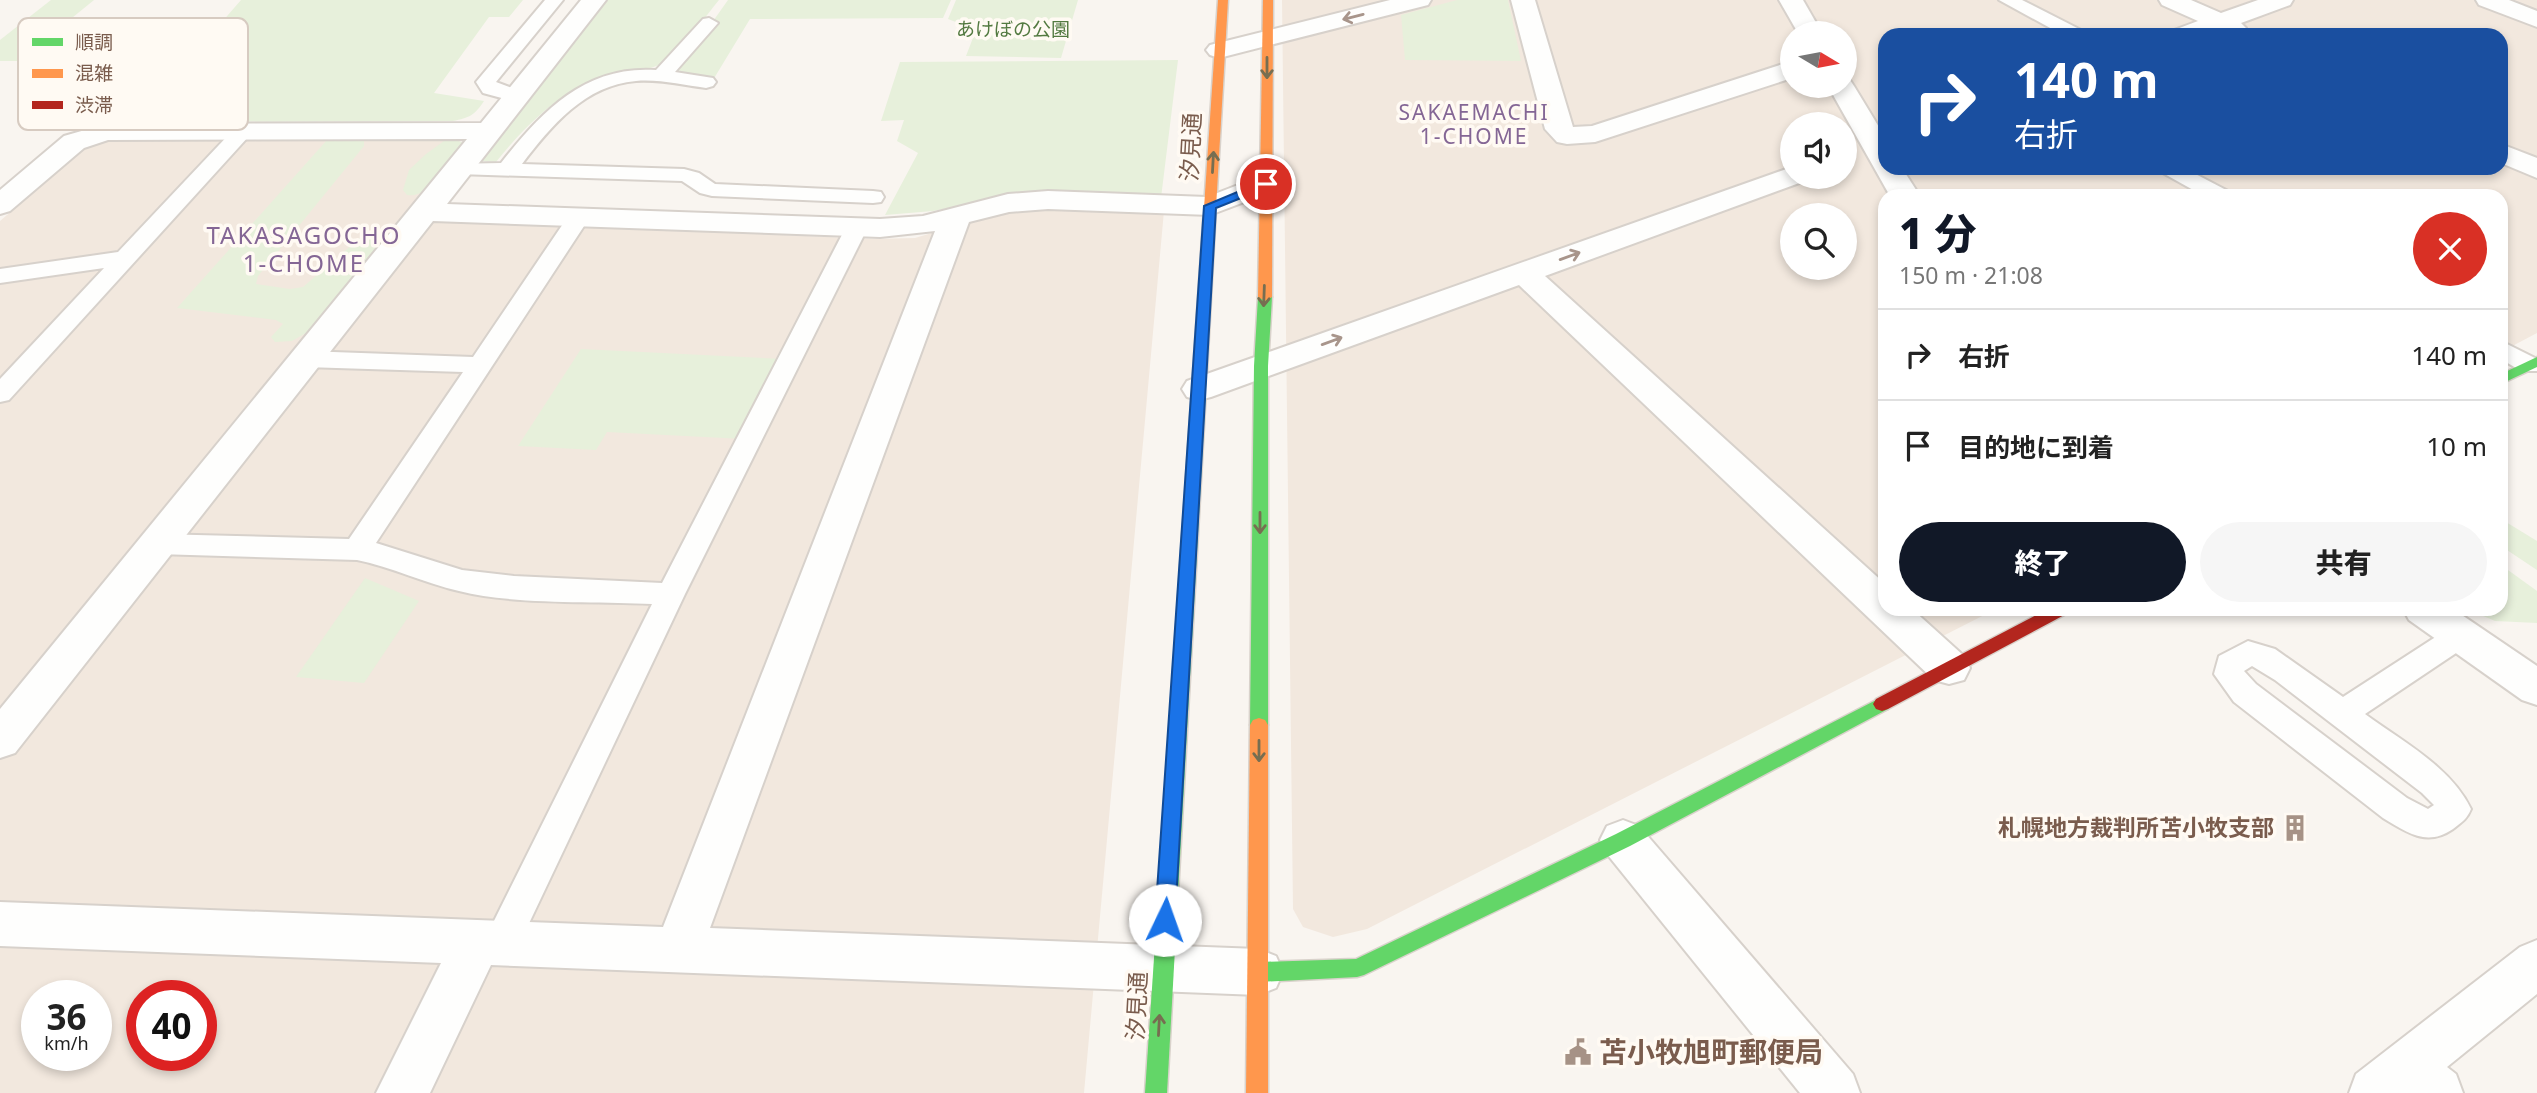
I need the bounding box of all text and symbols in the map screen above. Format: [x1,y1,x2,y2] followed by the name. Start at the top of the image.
[1342,11,1365,24] one-way arrow
[956,16,1070,42] park label: あけぼの公園
[18,18,248,130] legend
[1780,21,1857,98] north arrow
[1780,21,1857,280] map controls
[75,29,113,55] text: 順調
[2014,46,2159,112] text: 140 m
[1260,56,1274,79] one-way arrow
[1899,56,1990,147] icon: right
[75,60,113,86] text: 混雑
[75,92,113,118] text: 渋滞
[1398,98,1550,150] district label: SAKAEMACHI 1-CHOME
[1172,112,1208,182] street label: 汐見通
[1780,112,1857,189] button: sound
[2014,112,2078,155] text: 右折
[1206,151,1219,174] one-way arrow
[1236,154,1296,214] pin
[1247,165,1285,203] icon: arrive
[1780,203,1857,280] button: search
[1899,204,1976,261] text: 1 分
[2413,212,2487,286] button: close
[206,218,402,279] district label: TAKASAGOCHO 1-CHOME
[1558,249,1580,261] one-way arrow
[1899,259,2043,291] text: 150 m · 21:08
[1258,284,1271,307] one-way arrow
[1321,334,1343,346] one-way arrow
[1899,336,1937,374] icon: right
[2411,337,2487,373] text: 140 m
[1958,338,2010,374] text: 右折
[1899,427,1937,465] icon: arrive
[2426,428,2487,464] text: 10 m
[1958,429,2114,465] text: 目的地に到着
[1253,511,1267,534] one-way arrow
[1899,522,2186,602] button: 終了
[2200,522,2487,602] button: 共有
[1252,739,1266,762] one-way arrow
[1998,811,2274,843] place label: 札幌地方裁判所苫小牧支部
[2280,813,2310,843] building icon: 札幌地方裁判所苫小牧支部
[1128,883,1202,957] position arrow
[1118,971,1154,1041] street label: 汐見通
[126,980,217,1071] speed limit sign: 40
[46,993,87,1040] text: 36
[1153,1014,1166,1037] one-way arrow
[44,1031,89,1055] text: km/h
[1599,1032,1823,1070] place label: 苫小牧旭町郵便局
[1563,1037,1593,1067] public building icon: 苫小牧旭町郵便局

